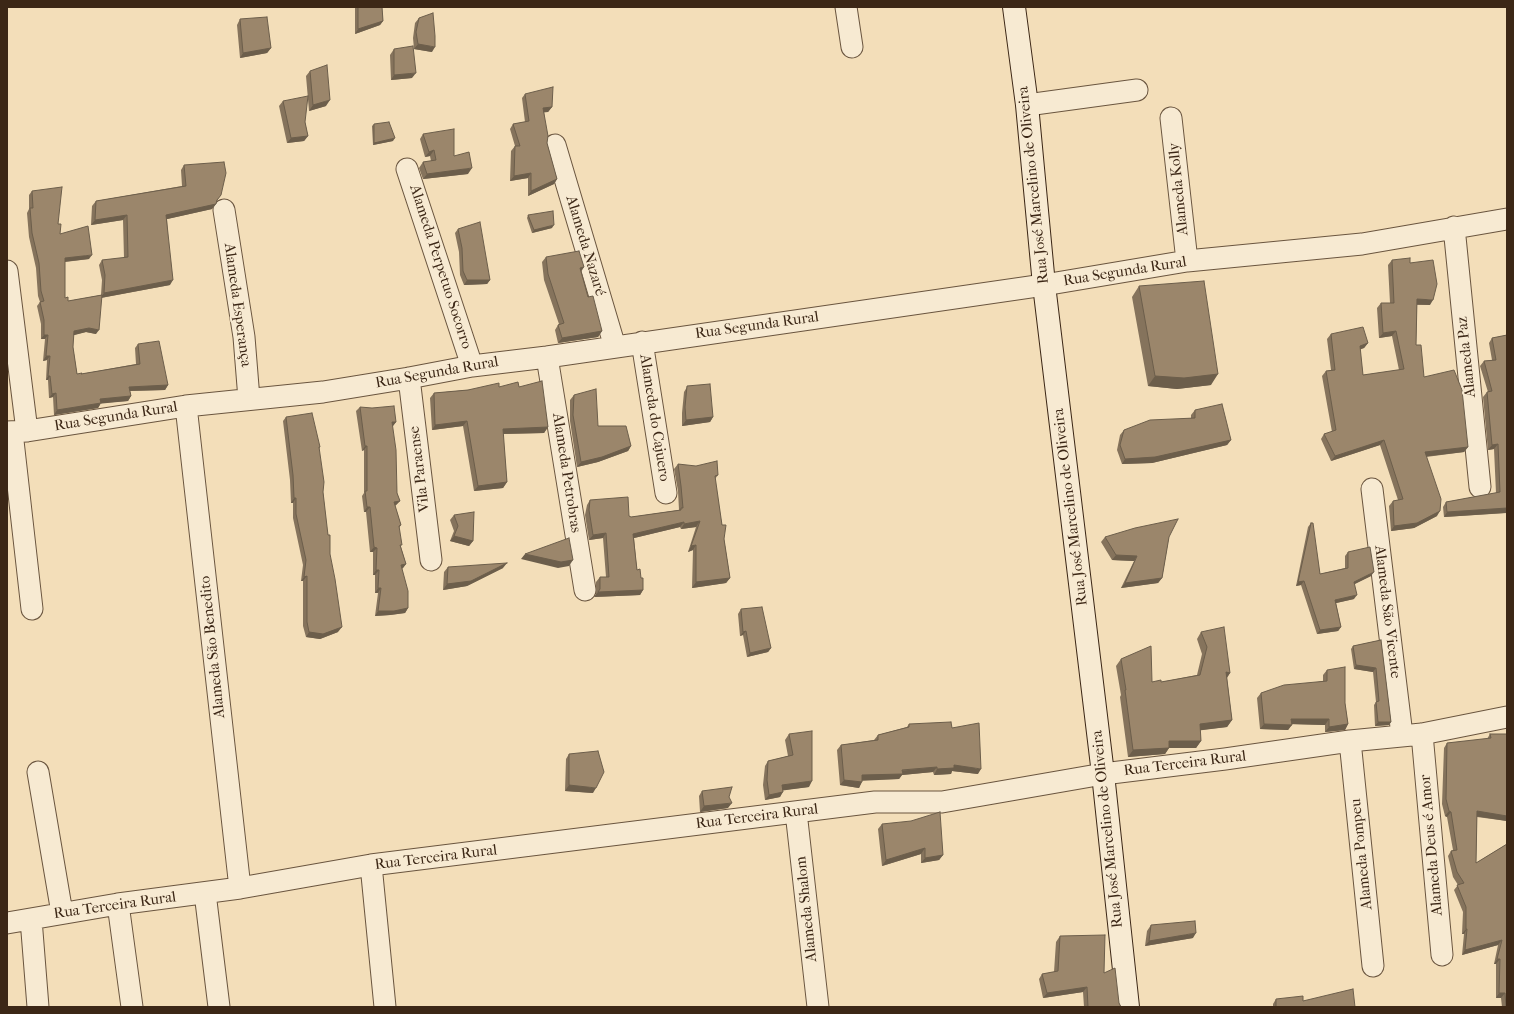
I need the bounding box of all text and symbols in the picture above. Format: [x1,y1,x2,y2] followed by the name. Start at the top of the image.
[1015,85,1053,285] street label: Rua José Marcelino de Oliveira
[1165,142,1193,236] street label: Alameda Kolly
[405,183,475,351] street label: Alameda Perpetuo Socorro
[561,194,609,298] street label: Alameda Nazaré
[219,242,255,368] street label: Alameda Esperança
[1062,253,1188,291] street label: Rua Segunda Rural
[694,308,820,344] street label: Rua Segunda Rural
[1454,316,1480,398] street label: Alameda Paz
[374,353,500,393] street label: Rua Segunda Rural
[635,353,673,483] street label: Alameda do Cajuero
[53,398,179,436] street label: Rua Segunda Rural
[1050,407,1092,607] street label: Rua José Marcelino de Oliveira
[548,412,584,534] street label: Alameda Petrobras
[406,425,434,513] street label: Vila Paraense
[1370,544,1404,680] street label: Alameda São Vicente
[197,575,229,719] street label: Alameda São Benedito
[1089,729,1127,929] street label: Rua José Marcelino de Oliveira
[1123,748,1247,780] street label: Rua Terceira Rural
[1417,774,1447,916] street label: Alameda Deus é Amor
[1347,798,1377,910] street label: Alameda Pompeu
[695,801,819,833] street label: Rua Terceira Rural
[374,842,498,874] street label: Rua Terceira Rural
[793,855,821,963] street label: Alameda Shalom
[53,888,177,924] street label: Rua Terceira Rural

